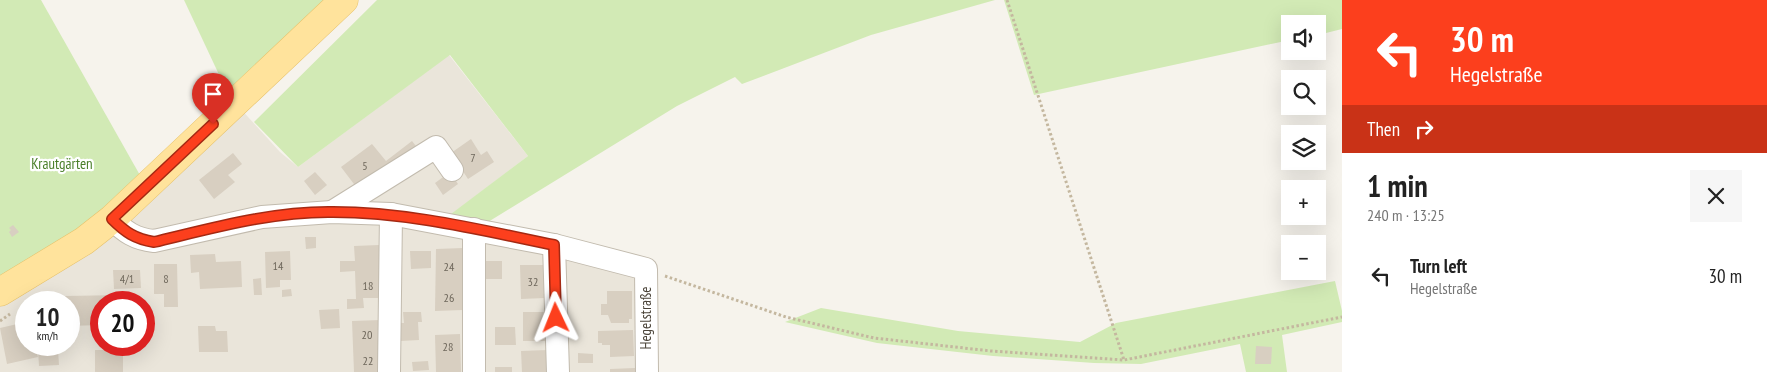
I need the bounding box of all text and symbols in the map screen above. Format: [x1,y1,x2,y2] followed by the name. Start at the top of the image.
[1281,15,1326,280] map controls
[1281,15,1326,60] button: sound
[1450,16,1514,62] text: 30 m
[1367,20,1432,85] icon: left
[1450,60,1543,88] text: Hegelstraße
[1281,70,1326,115] button: search
[192,73,234,124] pin
[199,80,227,108] icon: arrive
[1410,115,1438,143] icon: right
[1367,117,1400,141] text: Then
[1281,125,1326,170] button: layers
[470,150,476,165] house number: 7
[31,154,93,173] park label: Krautgärten
[362,158,368,173] house number: 5
[1367,166,1428,205] text: 1 min
[1690,170,1742,222] button: close
[1281,180,1326,225] button: +
[1367,205,1445,225] text: 240 m · 13:25
[1281,235,1326,280] button: −
[1410,254,1467,278] text: Turn left
[273,258,284,273] house number: 14
[444,259,455,274] house number: 24
[1367,262,1395,290] icon: left
[1709,264,1742,288] text: 30 m
[120,271,134,286] house number: 4/1
[163,271,169,286] house number: 8
[528,274,538,289] house number: 32
[363,278,373,293] house number: 18
[1410,278,1477,298] text: Hegelstraße
[636,286,655,350] street label: Hegelstraße
[444,290,454,305] house number: 26
[90,291,155,356] speed limit sign: 20
[529,291,581,343] position arrow
[36,301,59,333] text: 10
[362,327,372,342] house number: 20
[37,328,58,343] text: km/h
[443,339,453,354] house number: 28
[363,353,373,368] house number: 22

